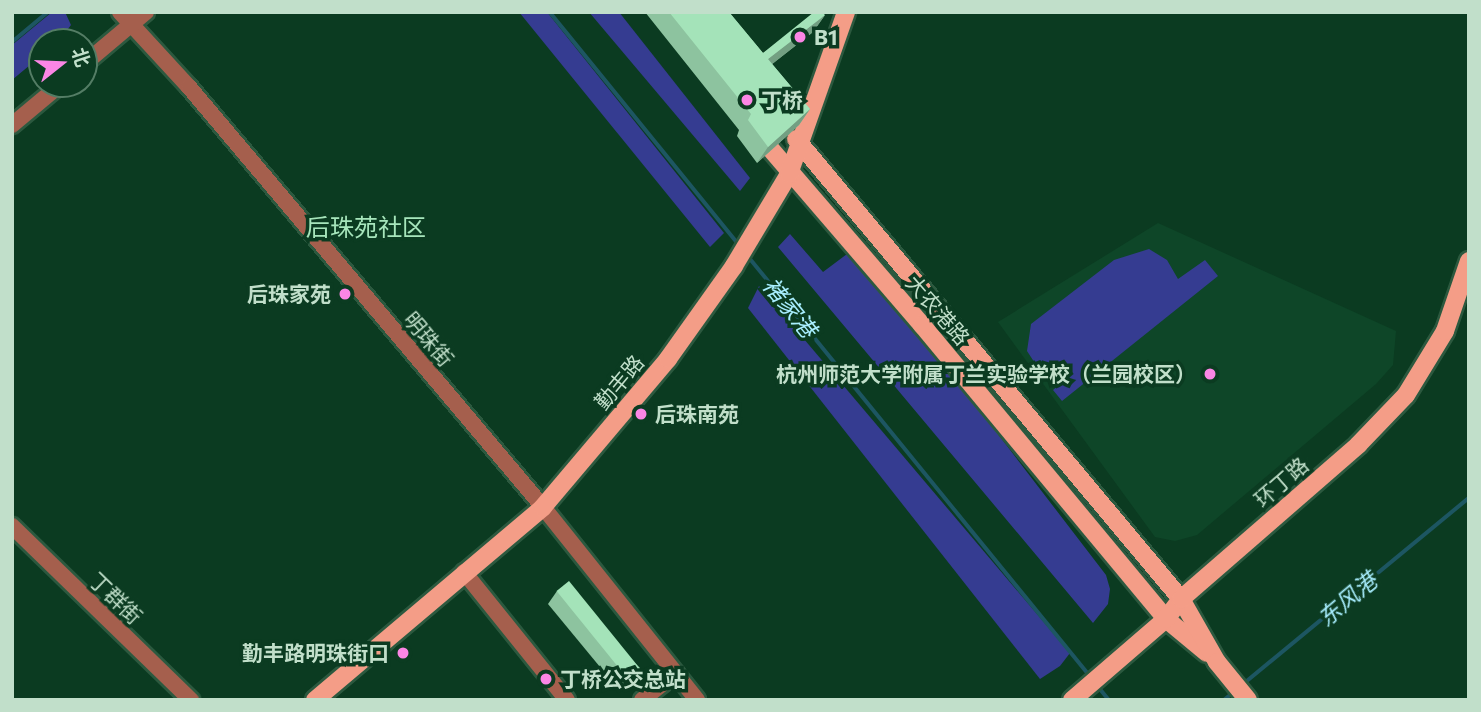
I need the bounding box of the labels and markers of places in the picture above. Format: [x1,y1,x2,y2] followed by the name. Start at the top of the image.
[814,24,837,50] place label: B1
[792,29,808,45] marker: B1
[761,87,803,113] place label: 丁桥
[739,92,755,108] marker: 丁桥
[247,281,331,307] place label: 后珠家苑
[337,286,353,302] marker: 后珠家苑
[776,361,1196,387] place label: 杭州师范大学附属丁兰实验学校（兰园校区）
[1202,366,1218,382] marker: 杭州师范大学附属丁兰实验学校（兰园校区）
[655,401,739,427] place label: 后珠南苑
[633,406,649,422] marker: 后珠南苑
[242,640,389,666] place label: 勤丰路明珠街口
[395,645,411,661] marker: 勤丰路明珠街口
[560,666,686,692] place label: 丁桥公交总站
[538,671,554,687] marker: 丁桥公交总站

